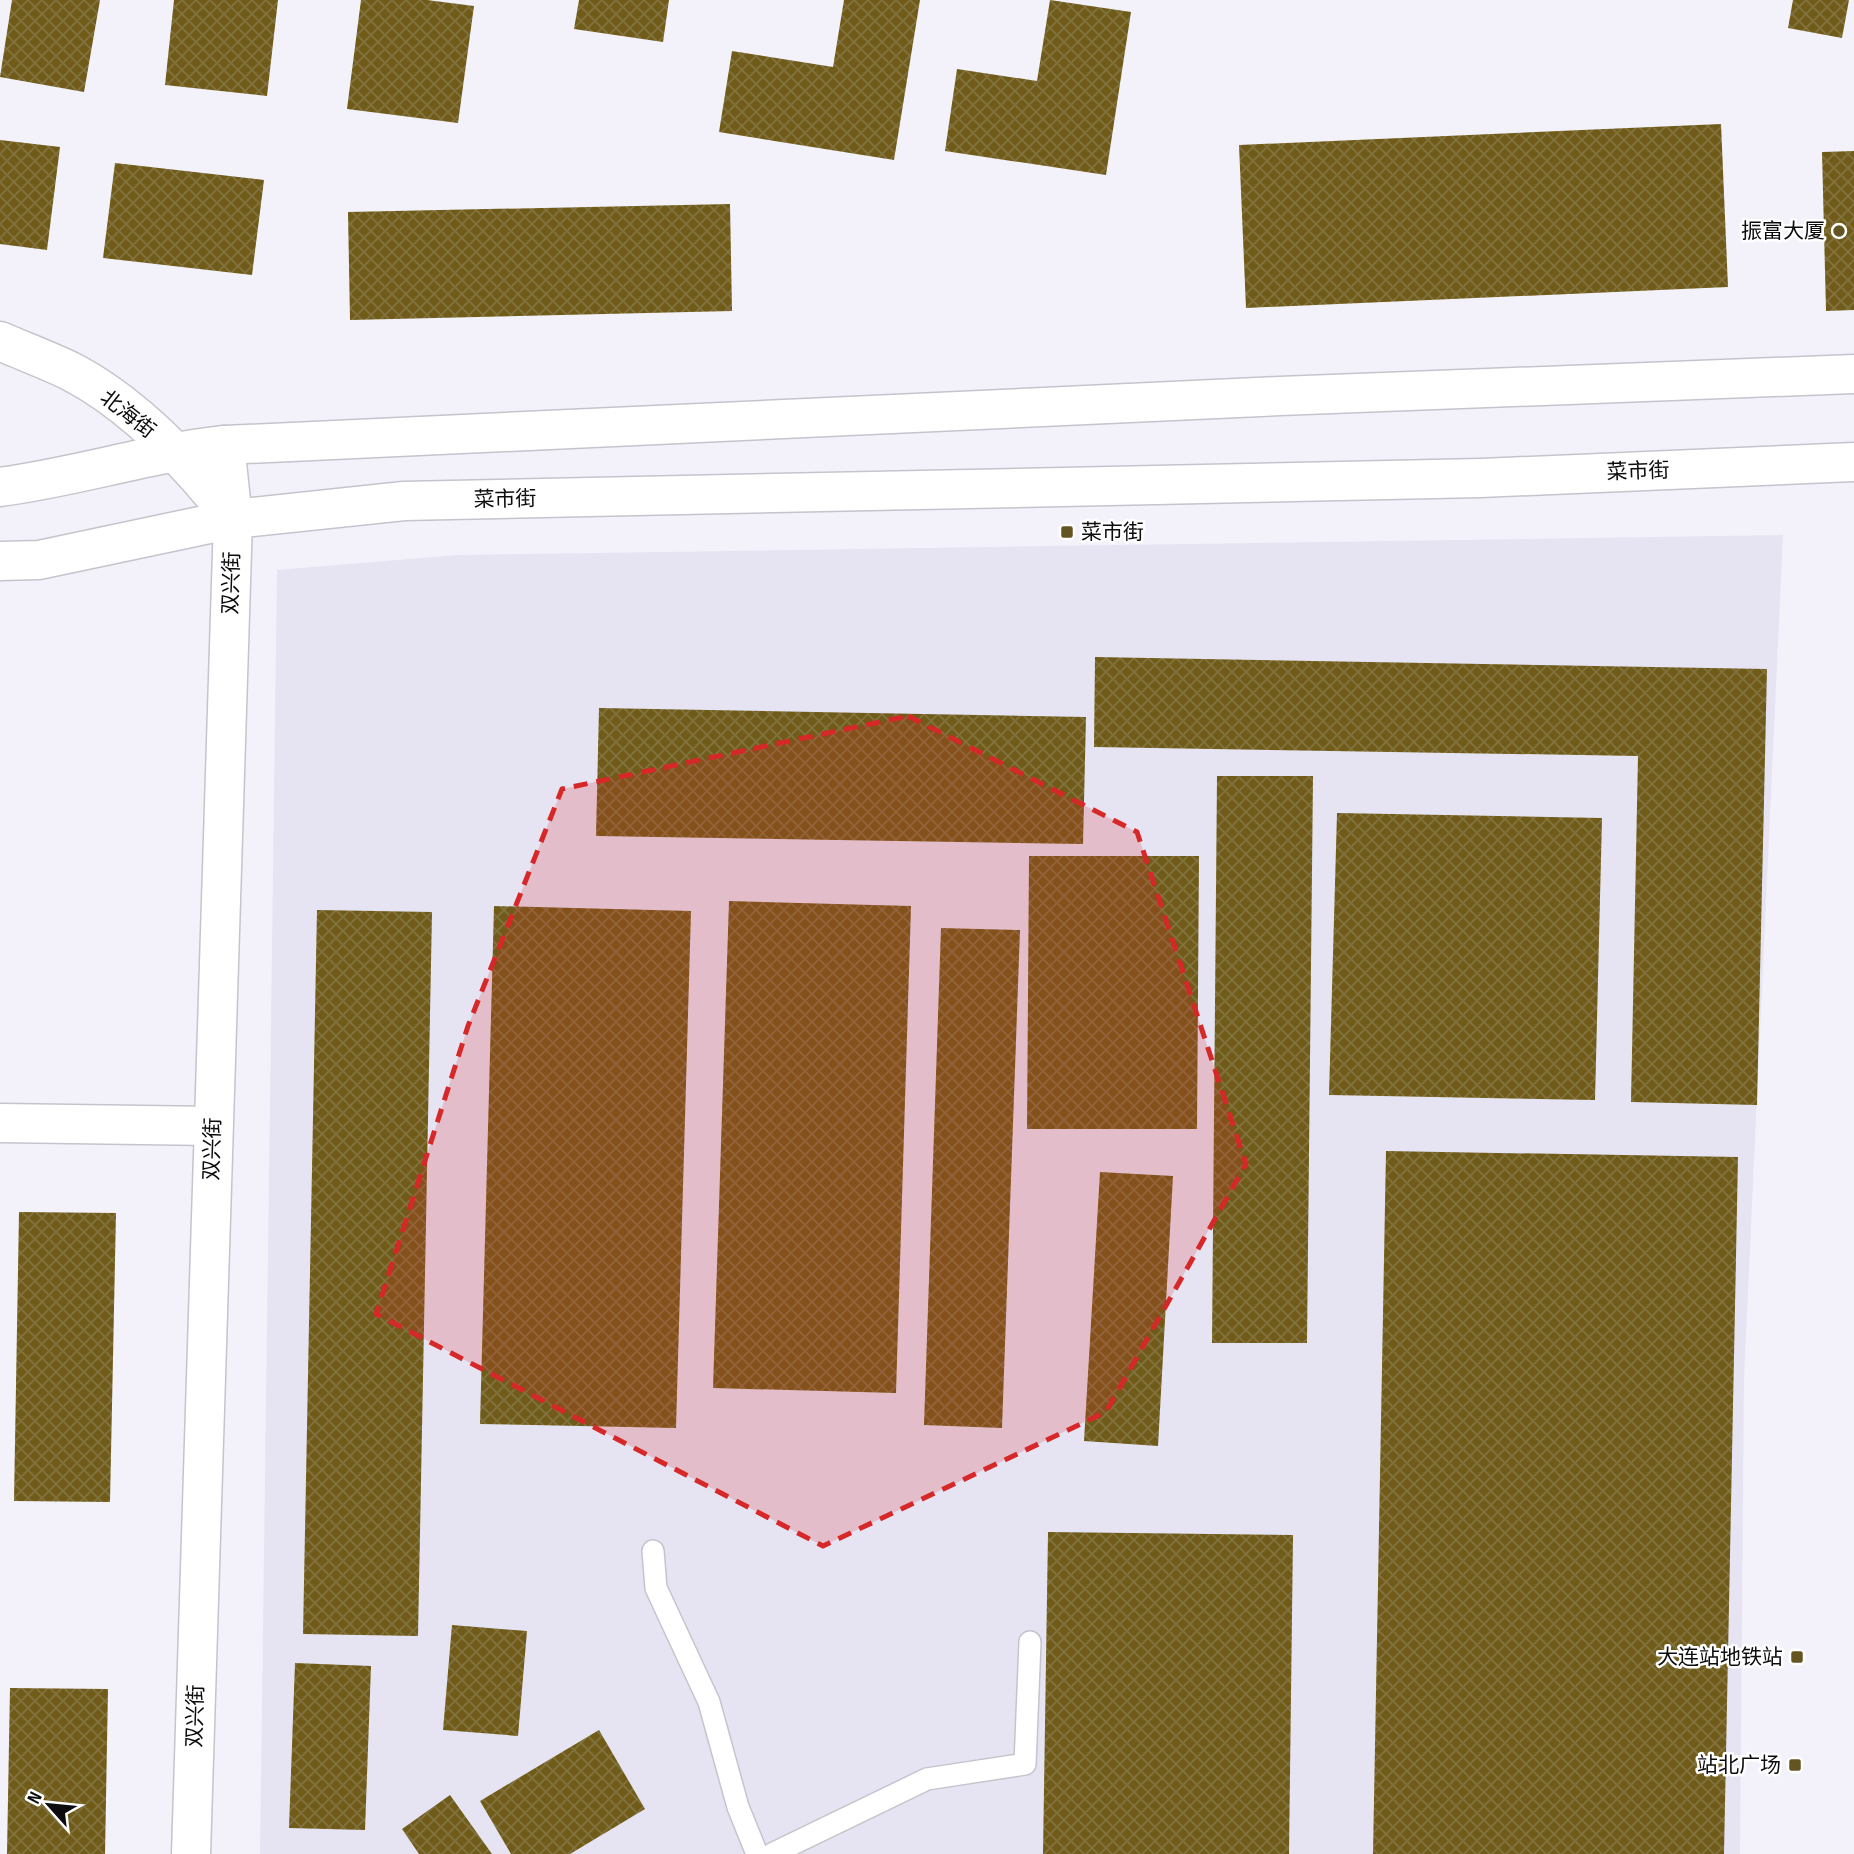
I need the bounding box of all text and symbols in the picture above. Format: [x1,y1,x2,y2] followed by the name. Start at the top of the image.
[1741,219,1825,244] place label: 振富大厦
[1831,223,1847,239] marker: 振富大厦
[95,385,160,444] street label: 北海街
[1606,458,1670,485] street label: 菜市街
[473,486,537,513] street label: 菜市街
[1081,520,1144,545] place label: 菜市街
[1059,524,1075,540] marker: 菜市街
[218,551,245,615] street label: 双兴街
[199,1117,226,1181] street label: 双兴街
[1657,1645,1783,1670] place label: 大连站地铁站
[1789,1649,1805,1665] marker: 大连站地铁站
[182,1684,209,1748] street label: 双兴街
[1697,1753,1781,1778] place label: 站北广场
[1787,1757,1803,1773] marker: 站北广场
[14,1770,84,1840] north arrow
[23,1788,48,1808] text: N

